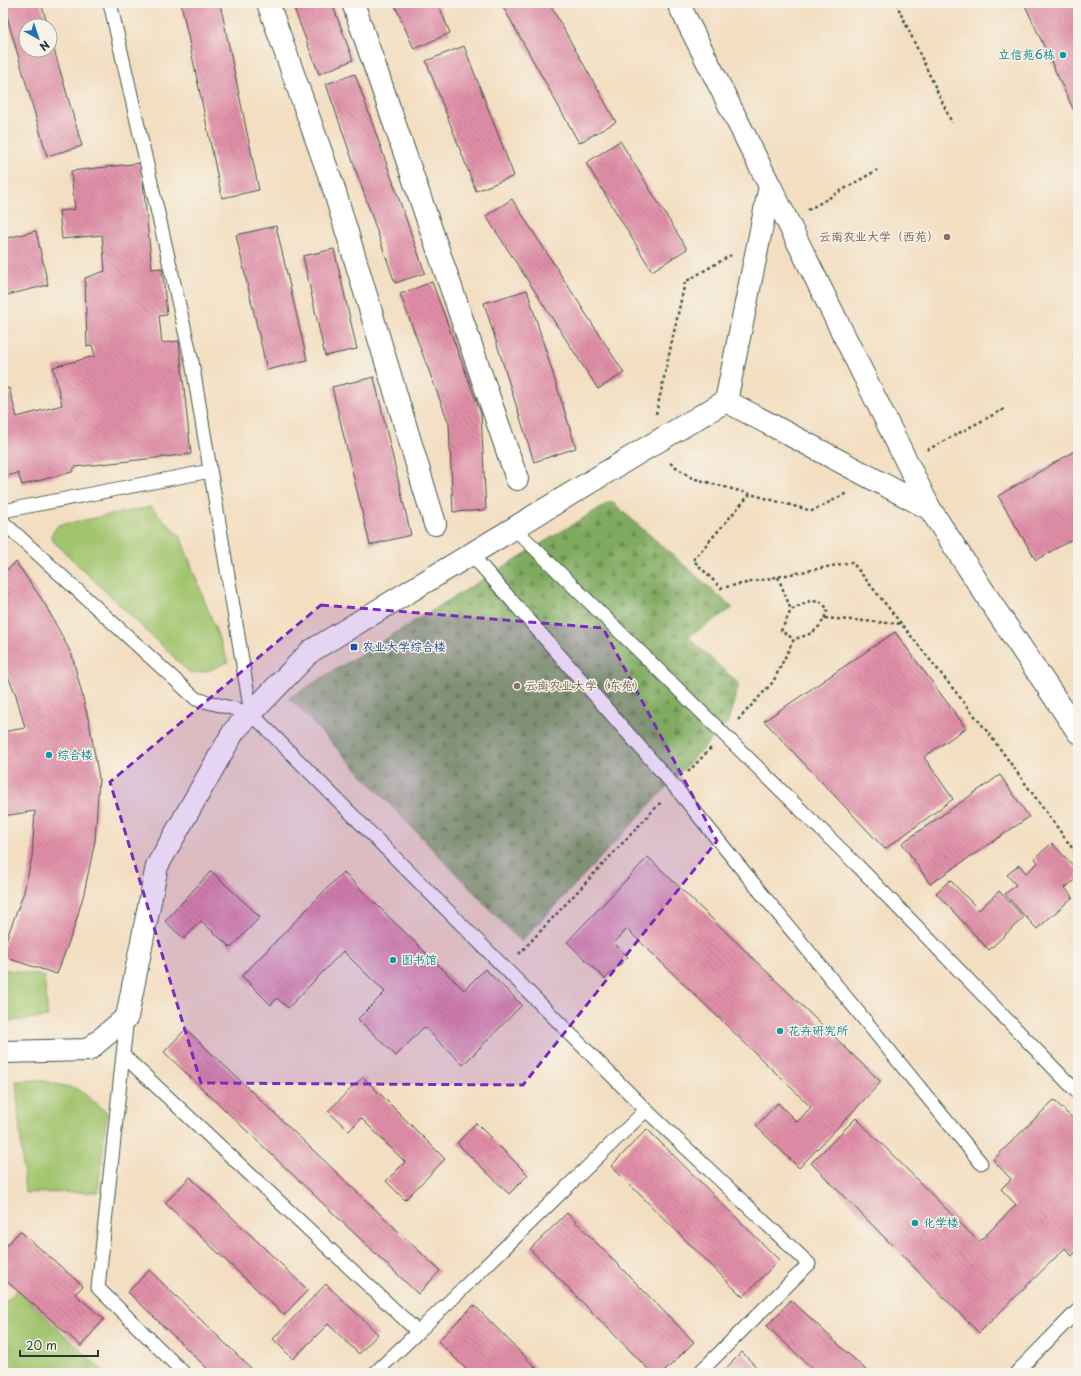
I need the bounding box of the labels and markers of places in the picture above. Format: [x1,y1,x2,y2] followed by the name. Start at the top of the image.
[999,45,1055,63] place label: 立信苑6栋
[1058,50,1068,60] marker: 立信苑6栋
[819,227,939,245] place label: 云南农业大学（西苑）
[942,232,952,242] marker: 云南农业大学（西苑）
[362,637,446,655] place label: 农业大学综合楼
[349,642,359,652] marker: 农业大学综合楼
[525,676,645,694] place label: 云南农业大学（东苑）
[512,681,522,691] marker: 云南农业大学（东苑）
[57,745,93,763] place label: 综合楼
[44,750,54,760] marker: 综合楼
[401,950,437,968] place label: 图书馆
[388,955,398,965] marker: 图书馆
[788,1021,849,1039] place label: 花卉研究所
[775,1026,785,1036] marker: 花卉研究所
[923,1213,959,1231] place label: 化学楼
[910,1218,920,1228] marker: 化学楼

